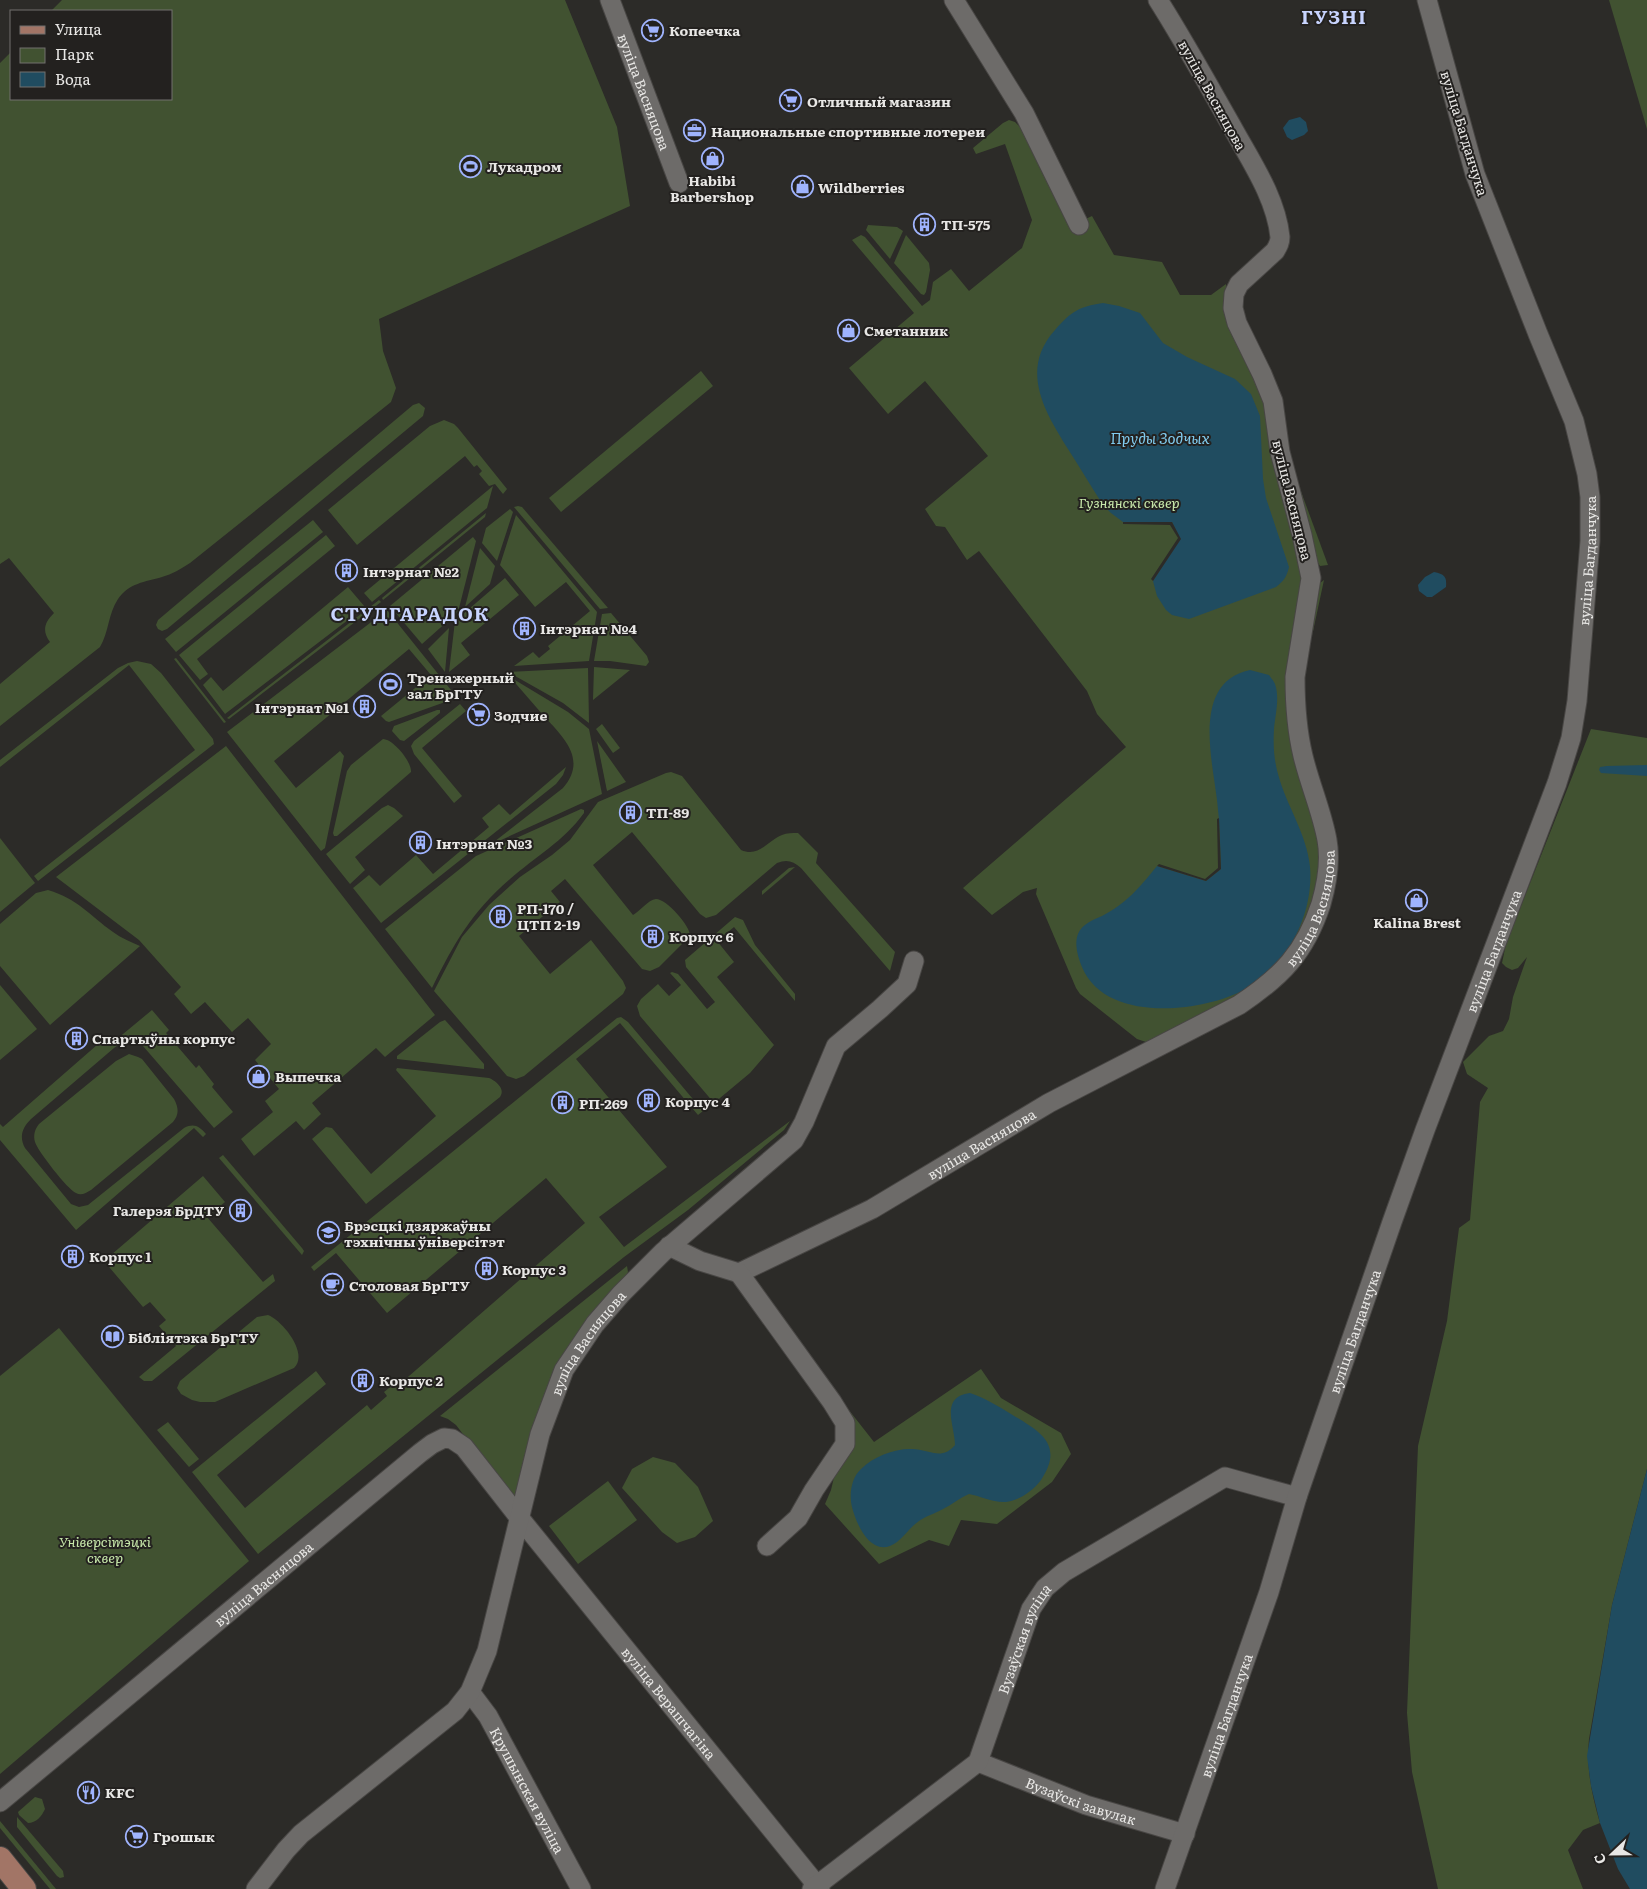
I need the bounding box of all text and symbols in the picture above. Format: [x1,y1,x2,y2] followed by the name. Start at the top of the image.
[1301,2,1367,30] district label: ГУЗНІ
[10,10,172,100] legend
[55,17,103,40] text: Улица
[641,18,665,42] supermarket icon: Копеечка
[669,20,741,40] place label: Копеечка
[613,30,676,153] street label: вуліца Васняцова
[1174,36,1252,154] street label: вуліца Васняцова
[55,42,94,65] text: Парк
[55,67,92,90] text: Вода
[1436,68,1494,198] street label: вуліца Багданчука
[779,89,803,113] supermarket icon: Отличный магазин
[807,91,951,111] place label: Отличный магазин
[683,119,707,143] office icon: Национальные спортивные лотереи
[711,121,985,141] place label: Национальные спортивные лотереи
[700,146,724,170] shop icon: Habibi Barbershop
[459,154,483,178] sports icon: Лукадром
[487,156,562,176] place label: Лукадром
[670,170,754,206] place label: Habibi Barbershop
[790,175,814,199] shop icon: Wildberries
[818,177,905,197] place label: Wildberries
[913,212,937,236] building icon: ТП-575
[941,214,991,234] place label: ТП-575
[836,318,860,342] shop icon: Сметанник
[864,320,948,340] place label: Сметанник
[1110,426,1210,449] water label: Пруды Зодчых
[1268,438,1318,563] street label: вуліца Васняцова
[1078,492,1180,512] park label: Гузнянскі сквер
[1573,495,1600,626] street label: вуліца Багданчука
[335,559,359,583] building icon: Інтэрнат №2
[363,561,459,581] place label: Інтэрнат №2
[331,599,489,627] district label: СТУДГАРАДОК
[512,616,536,640] building icon: Інтэрнат №4
[540,618,637,638] place label: Інтэрнат №4
[407,667,514,703] place label: Тренажерный зал БрГТУ
[379,673,403,697] sports icon: Тренажерный зал БрГТУ
[353,695,377,719] building icon: Інтэрнат №1
[255,697,349,717] place label: Інтэрнат №1
[466,703,490,727] supermarket icon: Зодчие
[494,705,547,725] place label: Зодчие
[618,800,642,824] building icon: ТП-89
[646,802,689,822] place label: ТП-89
[408,831,432,855] building icon: Інтэрнат №3
[436,833,532,853] place label: Інтэрнат №3
[1281,849,1339,970] street label: вуліца Васняцова
[1461,886,1526,1015] street label: вуліца Багданчука
[1405,888,1429,912] shop icon: Kalina Brest
[517,898,580,934] place label: РП-170 / ЦТП 2-19
[489,904,513,928] building icon: РП-170 / ЦТП 2-19
[1373,912,1462,932] place label: Kalina Brest
[641,924,665,948] building icon: Корпус 6
[669,926,734,946] place label: Корпус 6
[64,1026,88,1050] building icon: Спартыўны корпус
[92,1028,235,1048] place label: Спартыўны корпус
[247,1064,271,1088] shop icon: Выпечка
[275,1066,342,1086] place label: Выпечка
[637,1089,661,1113] building icon: Корпус 4
[551,1091,575,1115] building icon: РП-269
[665,1091,730,1111] place label: Корпус 4
[579,1093,628,1113] place label: РП-269
[923,1103,1040,1184] street label: вуліца Васняцова
[228,1198,252,1222] building icon: Галерэя БрДТУ
[113,1200,224,1220] place label: Галерэя БрДТУ
[344,1215,505,1251] place label: Брэсцкі дзяржаўны тэхнічны ўніверсітэт
[316,1221,340,1245] school or university icon: Брэсцкі дзяржаўны тэхнічны ўніверсітэт
[61,1244,85,1268] building icon: Корпус 1
[89,1246,151,1266] place label: Корпус 1
[474,1257,498,1281] building icon: Корпус 3
[502,1259,566,1279] place label: Корпус 3
[1324,1266,1385,1396] street label: вуліца Багданчука
[321,1273,345,1297] cafe icon: Столовая БрГТУ
[349,1275,470,1295] place label: Столовая БрГТУ
[545,1286,630,1398] street label: вуліца Васняцова
[100,1325,124,1349] library icon: Бібліятэка БрГТУ
[128,1327,259,1347] place label: Бібліятэка БрГТУ
[351,1368,375,1392] building icon: Корпус 2
[379,1370,443,1390] place label: Корпус 2
[59,1531,152,1567] park label: Універсітэцкі сквер
[209,1536,317,1631] street label: вуліца Васняцова
[992,1577,1055,1697] street label: Вузаўская вуліца
[617,1642,721,1764] street label: вуліца Верашчагіна
[1195,1650,1257,1780] street label: вуліца Багданчука
[486,1723,570,1857] street label: Крушынская вуліца
[1023,1772,1139,1829] street label: Вузаўскі завулак
[77,1780,101,1804] restaurant icon: KFC
[105,1782,135,1802] place label: KFC
[125,1824,149,1848] supermarket icon: Грошык
[153,1826,215,1846] place label: Грошык
[1587,1829,1637,1879] north arrow
[1588,1851,1610,1868] text: С

